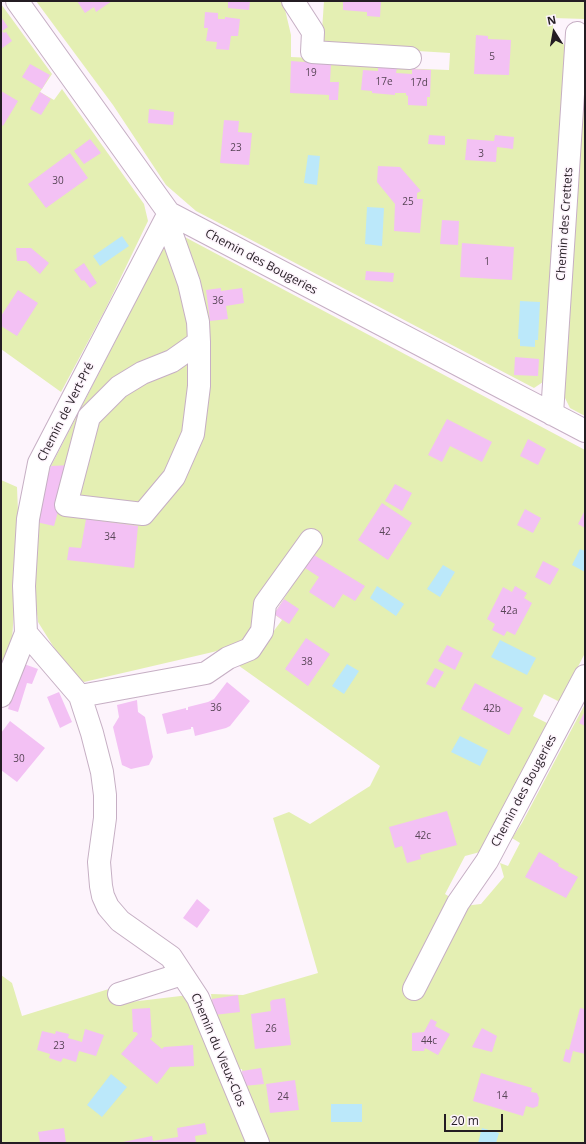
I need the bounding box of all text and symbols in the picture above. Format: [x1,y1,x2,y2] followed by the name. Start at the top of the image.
[534,12,574,52] north arrow
[546,12,557,28] text: N
[489,51,495,63] house number: 5
[305,67,317,79] house number: 19
[375,76,393,88] house number: 17e
[410,77,428,89] house number: 17d
[230,142,242,154] house number: 23
[478,148,484,160] house number: 3
[554,167,576,281] street label: Chemin des Crettets
[52,175,64,187] house number: 30
[402,196,414,208] house number: 25
[202,226,320,298] street label: Chemin des Bougeries
[484,256,490,268] house number: 1
[212,295,224,307] house number: 36
[35,360,97,464] street label: Chemin de Vert-Pré
[379,526,391,538] house number: 42
[104,531,116,543] house number: 34
[501,605,517,617] house number: 42a
[301,656,313,668] house number: 38
[210,702,222,714] house number: 36
[483,703,501,715] house number: 42b
[488,732,560,850] street label: Chemin des Bougeries
[13,753,25,765] house number: 30
[415,830,431,842] house number: 42c
[188,991,248,1109] street label: Chemin du Vieux-Clos
[265,1023,277,1035] house number: 26
[421,1035,437,1047] house number: 44c
[53,1040,65,1052] house number: 23
[496,1090,508,1102] house number: 14
[277,1091,289,1103] house number: 24
[446,1106,505,1132] scale bar
[451,1112,479,1129] text: 20 m

